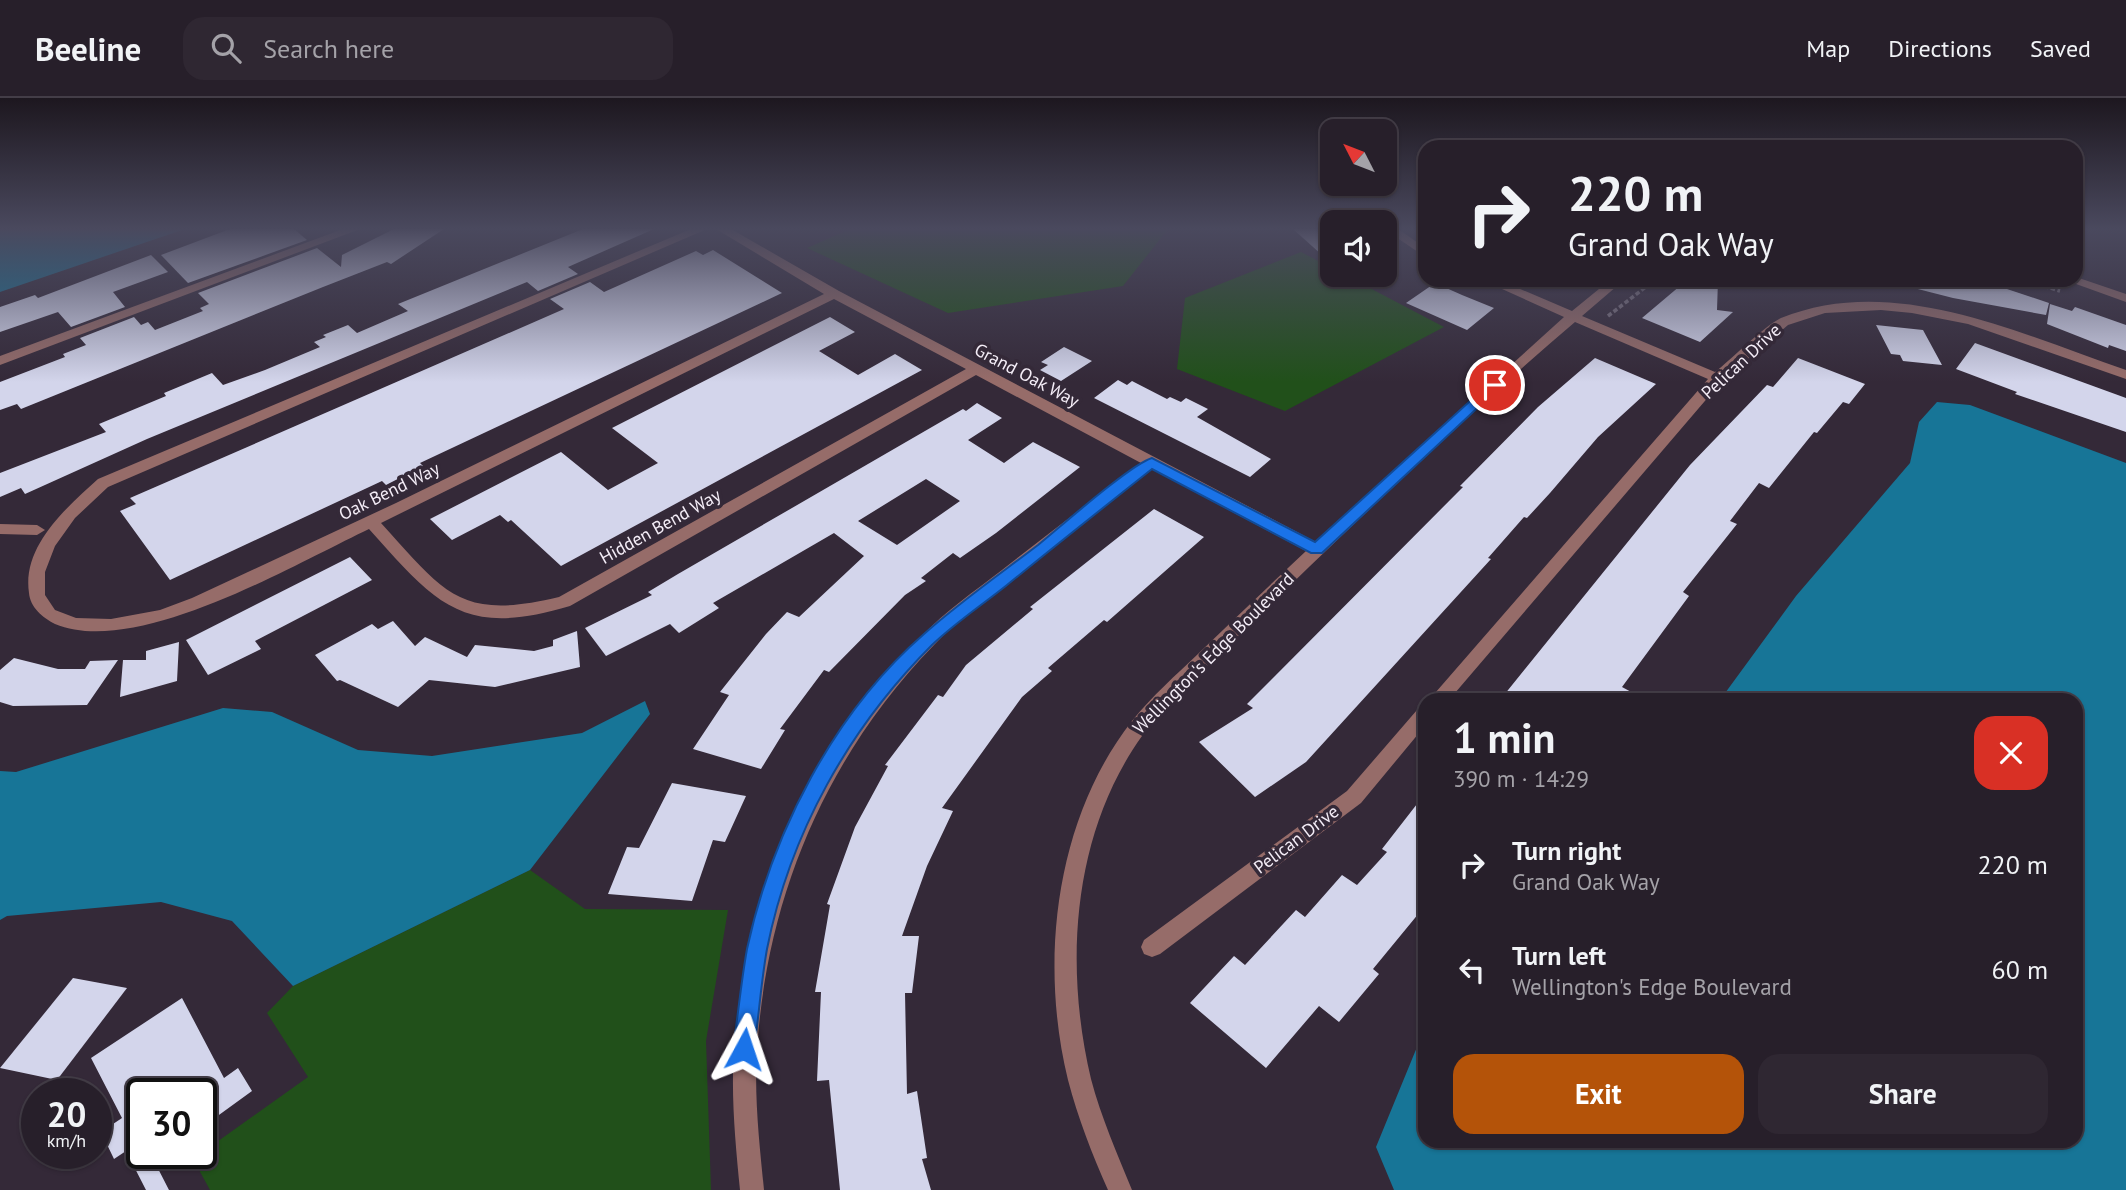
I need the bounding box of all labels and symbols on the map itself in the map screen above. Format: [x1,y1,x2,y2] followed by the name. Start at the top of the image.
[1320,119,1396,196] north arrow
[1696,318,1786,404] street label: Pelican Drive
[971,338,1084,413] street label: Grand Oak Way
[1465,355,1525,415] pin
[335,456,444,525] street label: Oak Bend Way
[595,483,725,569] street label: Hidden Bend Way
[1127,567,1299,739] street label: Wellington's Edge Boulevard
[1249,800,1343,878] street label: Pelican Drive
[707,1012,781,1086] position arrow
[126,1078,217,1169] speed limit sign: 30

